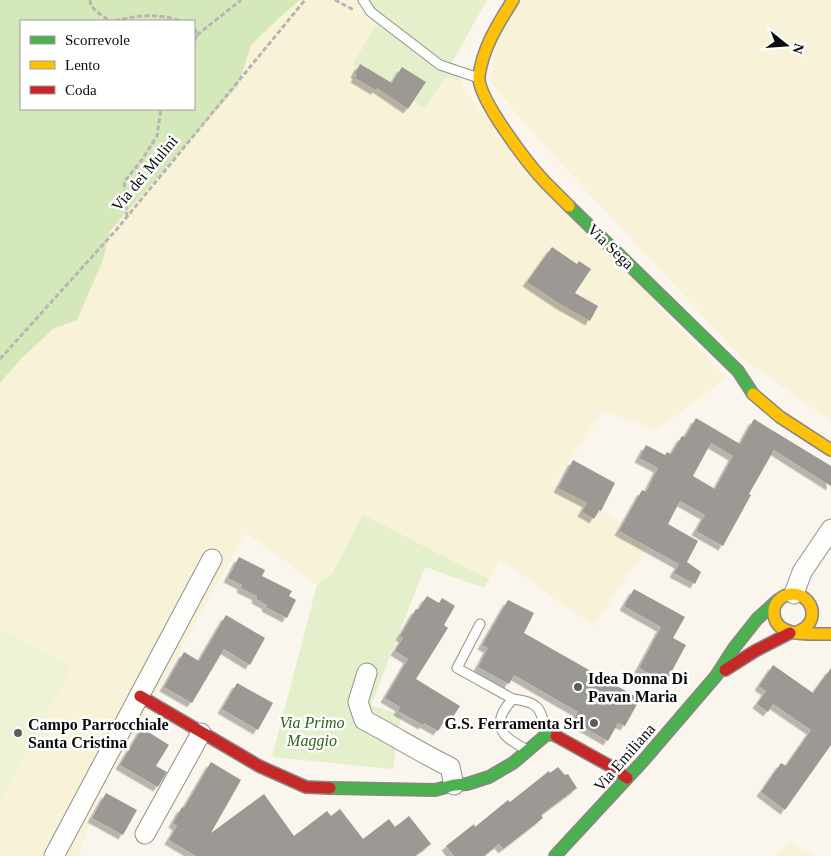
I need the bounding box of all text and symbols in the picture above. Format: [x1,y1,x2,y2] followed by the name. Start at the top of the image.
[20,20,195,110] legend
[761,20,811,70] north arrow
[65,32,130,48] text: Scorrevole
[789,42,807,56] text: N
[65,57,100,73] text: Lento
[65,82,97,98] text: Coda
[108,132,181,215] street label: Via dei Mulini
[583,220,637,273] street label: Via Sega
[588,670,688,705] place label: Idea Donna Di Pavan Maria
[572,681,584,693] marker: Idea Donna Di Pavan Maria
[279,714,345,750] park label: Via Primo Maggio
[444,715,585,732] place label: G.S. Ferramenta Srl
[28,716,169,751] place label: Campo Parrocchiale Santa Cristina
[588,717,600,729] marker: G.S. Ferramenta Srl
[590,720,658,795] street label: Via Emiliana
[12,727,24,739] marker: Campo Parrocchiale Santa Cristina

